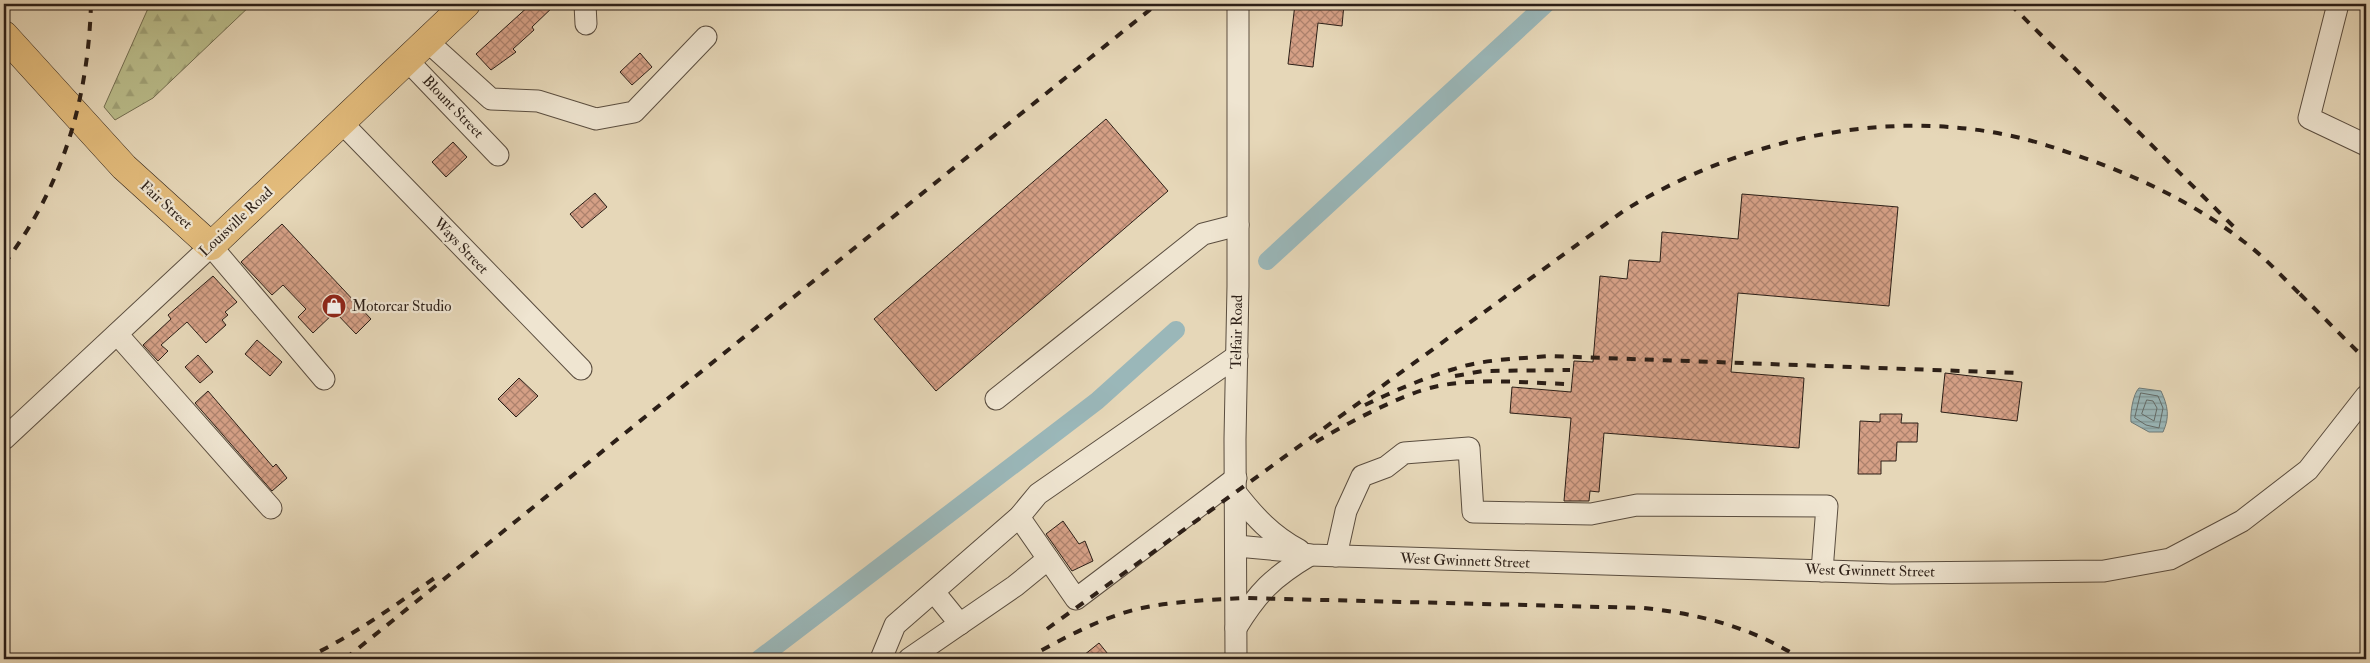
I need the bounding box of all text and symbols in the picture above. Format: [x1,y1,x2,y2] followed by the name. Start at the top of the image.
[418,72,488,143] street label: Blount Street
[136,177,196,234] street label: Fair Street
[195,183,277,261] street label: Louisville Road
[429,213,493,278] street label: Ways Street
[321,293,347,319] shop icon: Motorcar Studio
[1227,294,1247,369] street label: Telfair Road
[352,297,451,316] place label: Motorcar Studio
[1399,549,1530,573] street label: West Gwinnett Street
[1804,560,1935,582] street label: West Gwinnett Street

